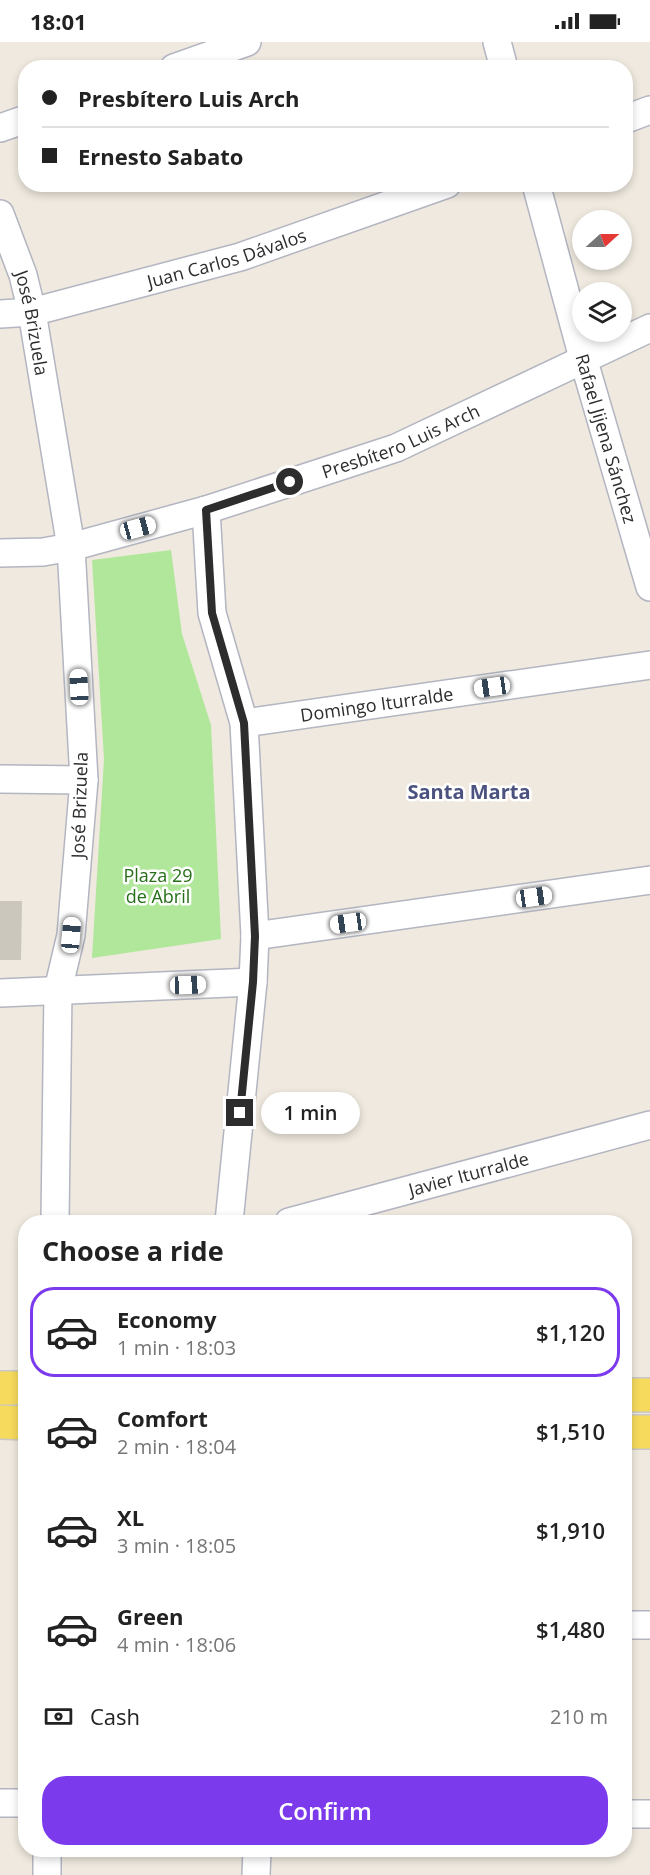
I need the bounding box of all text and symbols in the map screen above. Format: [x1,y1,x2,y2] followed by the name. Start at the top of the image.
[30,6,87,36] text: 18:01
[78,83,299,113] text: Presbítero Luis Arch
[78,141,243,171] text: Ernesto Sabato
[572,210,632,270] north arrow
[572,210,632,342] map controls
[142,223,309,294] street label: Juan Carlos Dávalos
[9,265,54,377] street label: José Brizuela
[572,282,632,342] button: layers
[570,351,643,526] street label: Rafael Jijena Sánchez
[319,398,483,483] street label: Presbítero Luis Arch
[276,468,303,495] route start
[118,515,158,541] car
[69,669,89,705] car
[473,676,511,698] car
[299,681,455,727] street label: Domingo Iturralde
[65,751,93,861] street label: José Brizuela
[408,778,530,805] district label: Santa Marta
[123,863,193,908] park label: Plaza 29 de Abril
[515,886,553,908] car
[329,912,367,934] car
[60,916,82,954] car
[170,975,206,995] car
[261,1092,360,1134] callout: 1 min
[226,1099,253,1126] route end
[284,1099,338,1126] text: 1 min
[404,1146,531,1202] street label: Javier Iturralde
[42,1232,224,1269] text: Choose a ride
[117,1304,216,1334] text: Economy
[45,1305,99,1359] icon: car
[536,1317,605,1347] text: $1,120
[117,1334,236,1361] text: 1 min · 18:03
[117,1403,208,1433] text: Comfort
[45,1404,99,1458] icon: car
[536,1416,605,1446] text: $1,510
[117,1433,236,1460] text: 2 min · 18:04
[117,1502,144,1532] text: XL
[45,1503,99,1557] icon: car
[536,1515,605,1545] text: $1,910
[117,1532,236,1559] text: 3 min · 18:05
[117,1601,183,1631] text: Green
[45,1602,99,1656] icon: car
[536,1614,605,1644] text: $1,480
[117,1631,236,1658] text: 4 min · 18:06
[42,1700,75,1733] icon: cash
[90,1701,140,1731] text: Cash
[550,1703,608,1730] text: 210 m
[42,1776,608,1845] button: Confirm

